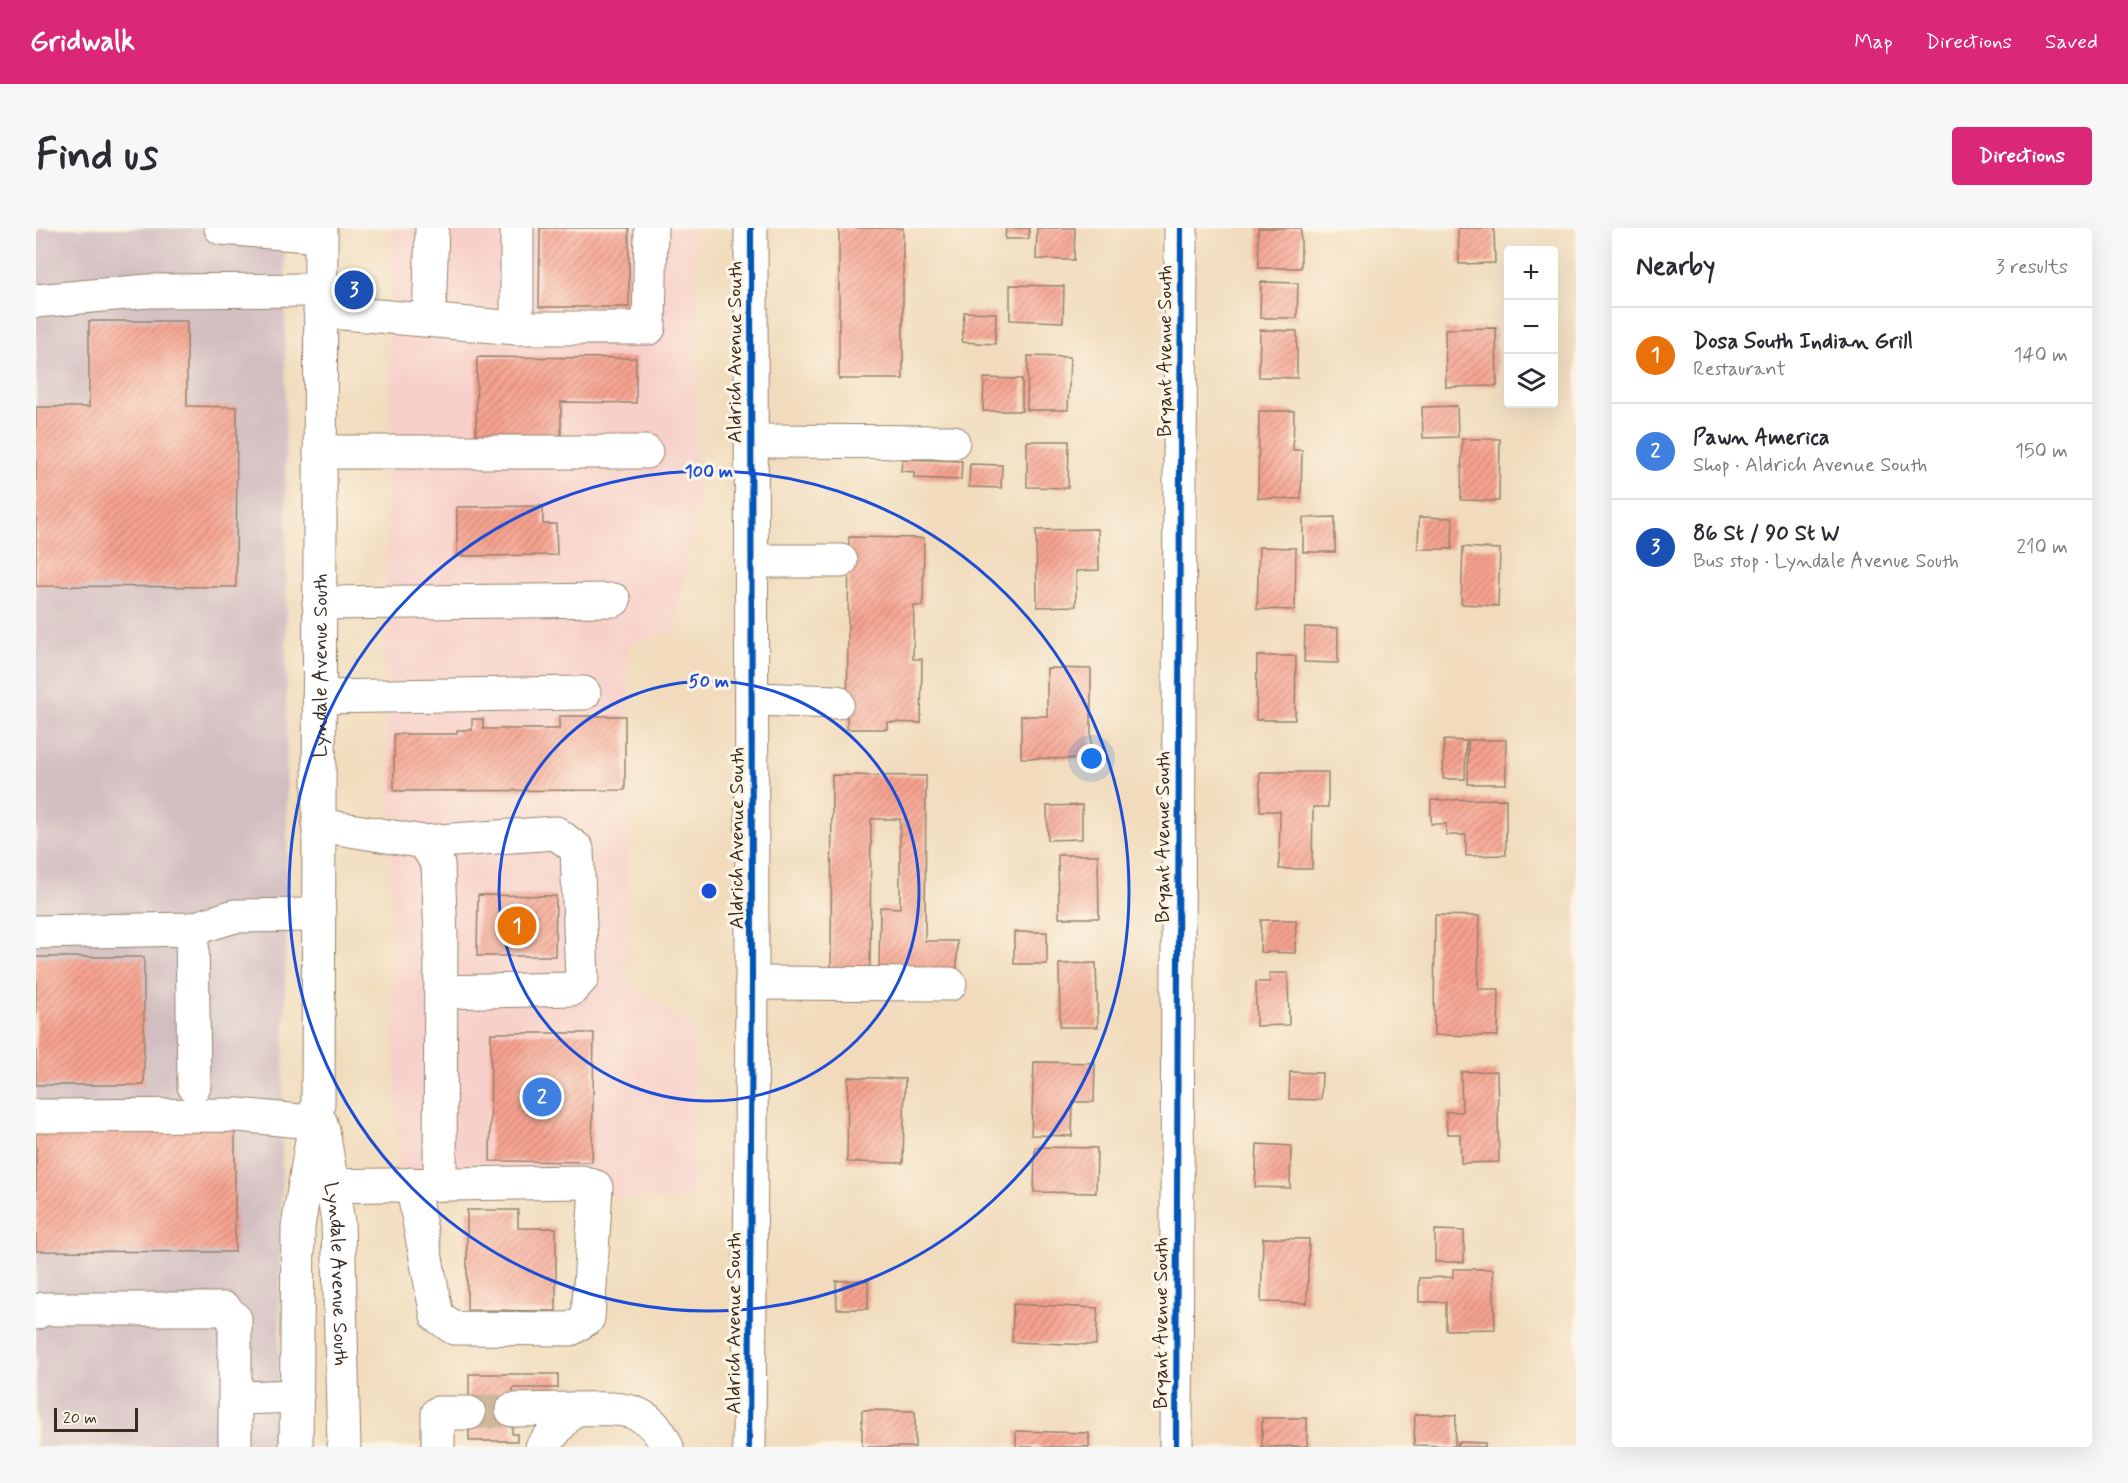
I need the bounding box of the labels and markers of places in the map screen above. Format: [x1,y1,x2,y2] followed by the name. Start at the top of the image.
[334,268,374,312] pin: 3
[699,881,719,901] centre of rings
[498,904,536,948] pin: 1
[522,1074,562,1120] pin: 2

